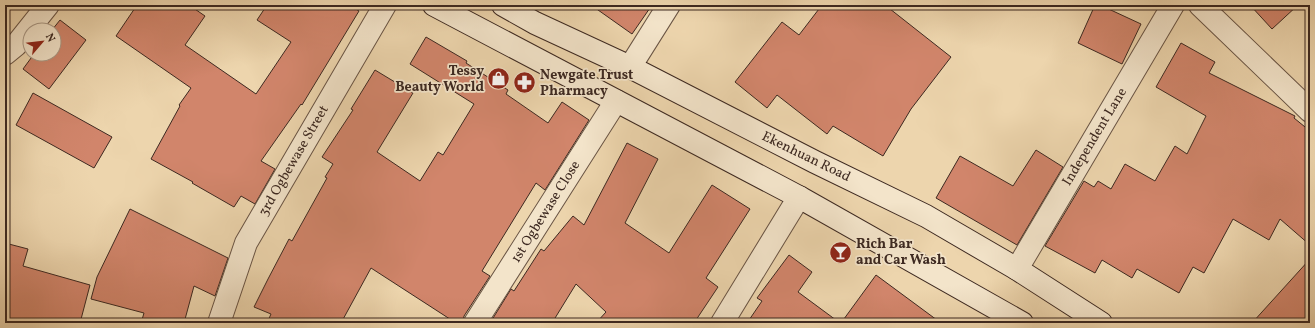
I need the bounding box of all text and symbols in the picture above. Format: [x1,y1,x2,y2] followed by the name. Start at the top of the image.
[22,22,62,62] north arrow
[41,31,58,45] text: N
[395,62,484,97] place label: Tessy Beauty World
[486,66,512,92] shop icon: Tessy Beauty World
[540,66,633,101] place label: Newgate Trust Pharmacy
[511,70,537,96] pharmacy icon: Newgate Trust Pharmacy
[1058,84,1132,190] street label: Independent Lane
[254,102,334,220] street label: 3rd Ogbewase Street
[758,127,854,187] street label: Ekenhuan Road
[507,157,585,267] street label: 1st Ogbewase Close
[856,235,946,270] place label: Rich Bar and Car Wash
[827,239,853,265] bar icon: Rich Bar and Car Wash

